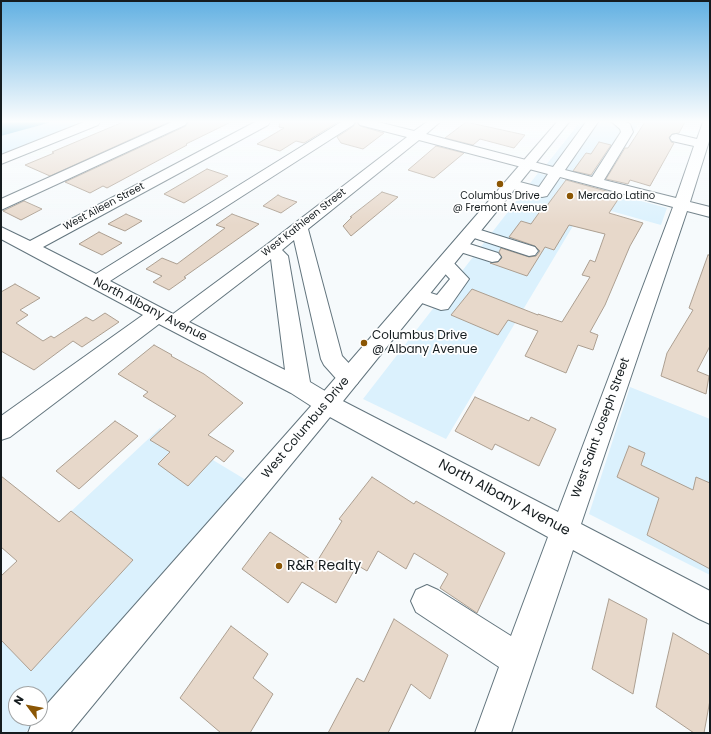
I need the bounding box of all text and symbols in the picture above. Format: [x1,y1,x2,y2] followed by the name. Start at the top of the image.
[495,179,505,189] marker: Columbus Drive @ Fremont Avenue
[61,181,147,233] street label: West Aileen Street
[260,186,348,260] street label: West Kathleen Street
[453,190,547,214] place label: Columbus Drive @ Fremont Avenue
[578,190,655,202] place label: Mercado Latino
[565,191,575,201] marker: Mercado Latino
[91,275,209,345] street label: North Albany Avenue
[372,329,477,357] place label: Columbus Drive @ Albany Avenue
[359,338,369,348] marker: Columbus Drive @ Albany Avenue
[569,356,633,500] street label: West Saint Joseph Street
[259,374,353,482] street label: West Columbus Drive
[435,456,573,540] street label: North Albany Avenue
[287,558,361,574] place label: R&R Realty
[274,561,284,571] marker: R&R Realty
[8,686,48,726] north arrow
[10,692,28,708] text: N

